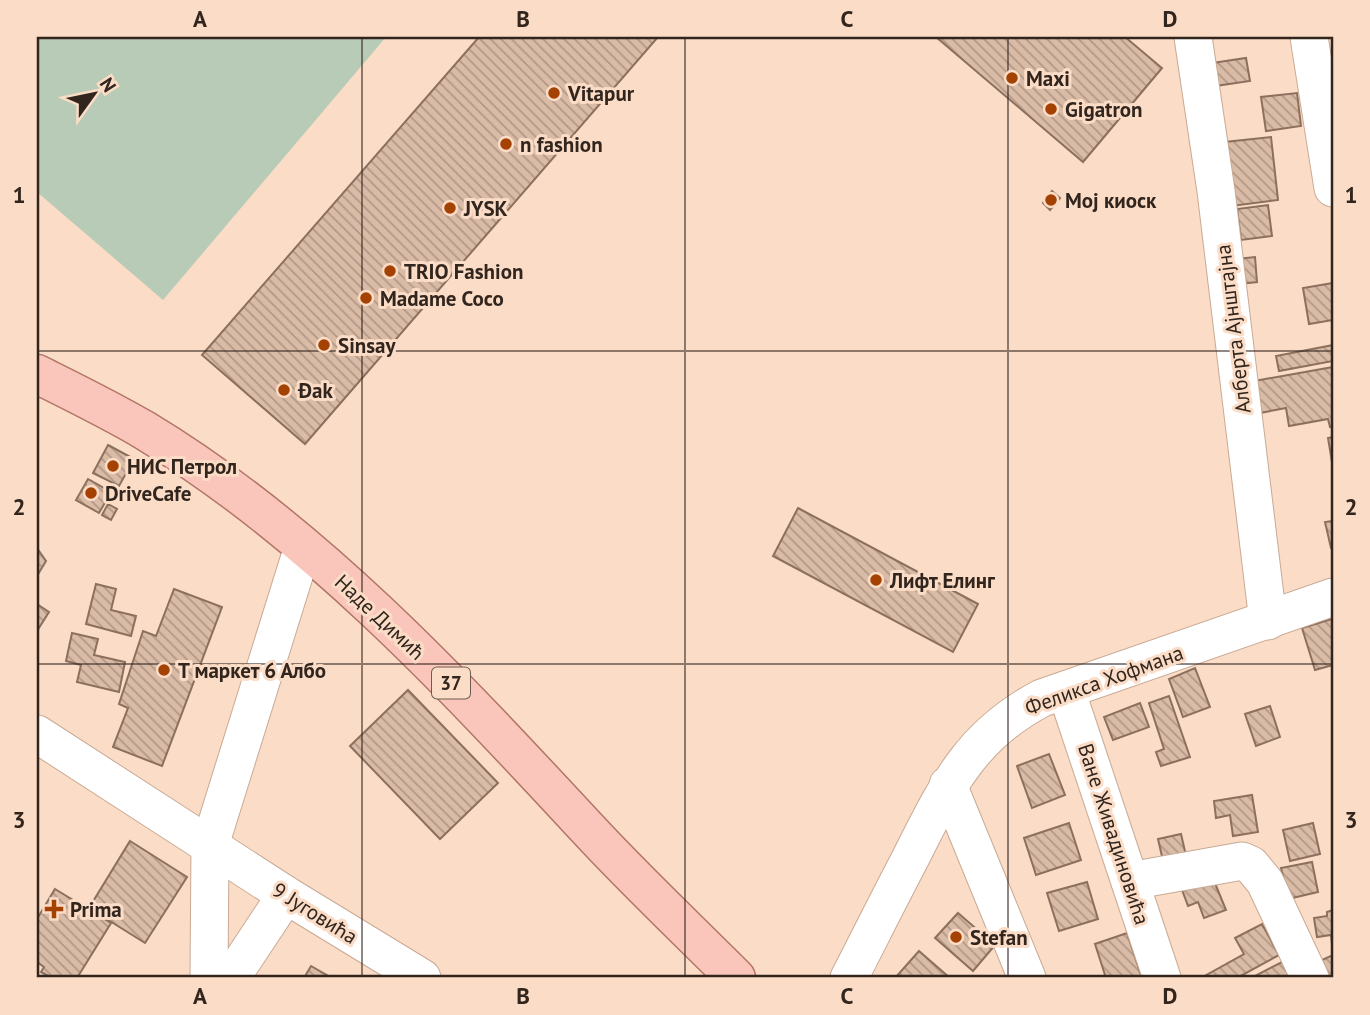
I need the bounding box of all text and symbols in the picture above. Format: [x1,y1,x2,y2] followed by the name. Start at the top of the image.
[193,4,207,33] text: A
[516,4,530,33] text: B
[841,4,854,33] text: C
[1163,4,1177,33] text: D
[60,60,130,130] north arrow
[1026,65,1070,92] place label: Maxi
[1004,70,1020,86] marker: Maxi
[95,73,122,97] text: N
[567,80,635,107] place label: Vitapur
[546,85,562,101] marker: Vitapur
[1065,96,1143,123] place label: Gigatron
[1043,101,1059,117] marker: Gigatron
[520,131,603,158] place label: n fashion
[498,136,514,152] marker: n fashion
[12,180,26,209] text: 1
[1344,180,1358,209] text: 1
[1065,187,1157,214] place label: Мој киоск
[1043,192,1059,208] marker: Мој киоск
[463,195,508,222] place label: JYSK
[442,200,458,216] marker: JYSK
[1209,243,1257,415] street label: Алберта Ајнштајна
[404,258,523,285] place label: TRIO Fashion
[382,263,398,279] marker: TRIO Fashion
[380,285,504,312] place label: Madame Coco
[358,290,374,306] marker: Madame Coco
[338,332,397,359] place label: Sinsay
[316,337,332,353] marker: Sinsay
[297,377,333,404] place label: Đak
[276,382,292,398] marker: Đak
[127,453,237,480] place label: НИС Петрол
[105,458,121,474] marker: НИС Петрол
[105,480,191,507] place label: DriveCafe
[83,485,99,501] marker: DriveCafe
[12,492,26,521] text: 2
[1344,492,1358,521] text: 2
[889,567,995,594] place label: Лифт Елинг
[329,568,431,666] street label: Наде Димић
[868,572,884,588] marker: Лифт Елинг
[1021,639,1187,721] street label: Феликса Хофмана
[178,657,326,684] place label: Т маркет 6 Албо
[156,662,172,678] marker: Т маркет 6 Албо
[432,668,470,698] road number: 37
[1072,740,1156,928] street label: Ване Живадиновића
[12,805,26,834] text: 3
[1344,805,1358,834] text: 3
[267,876,363,950] street label: 9 Југовића
[70,896,122,923] place label: Prima
[44,899,64,919] marker: Prima
[970,924,1028,951] place label: Stefan
[948,929,964,945] marker: Stefan
[193,981,207,1010] text: A
[516,981,530,1010] text: B
[841,981,854,1010] text: C
[1163,981,1177,1010] text: D

